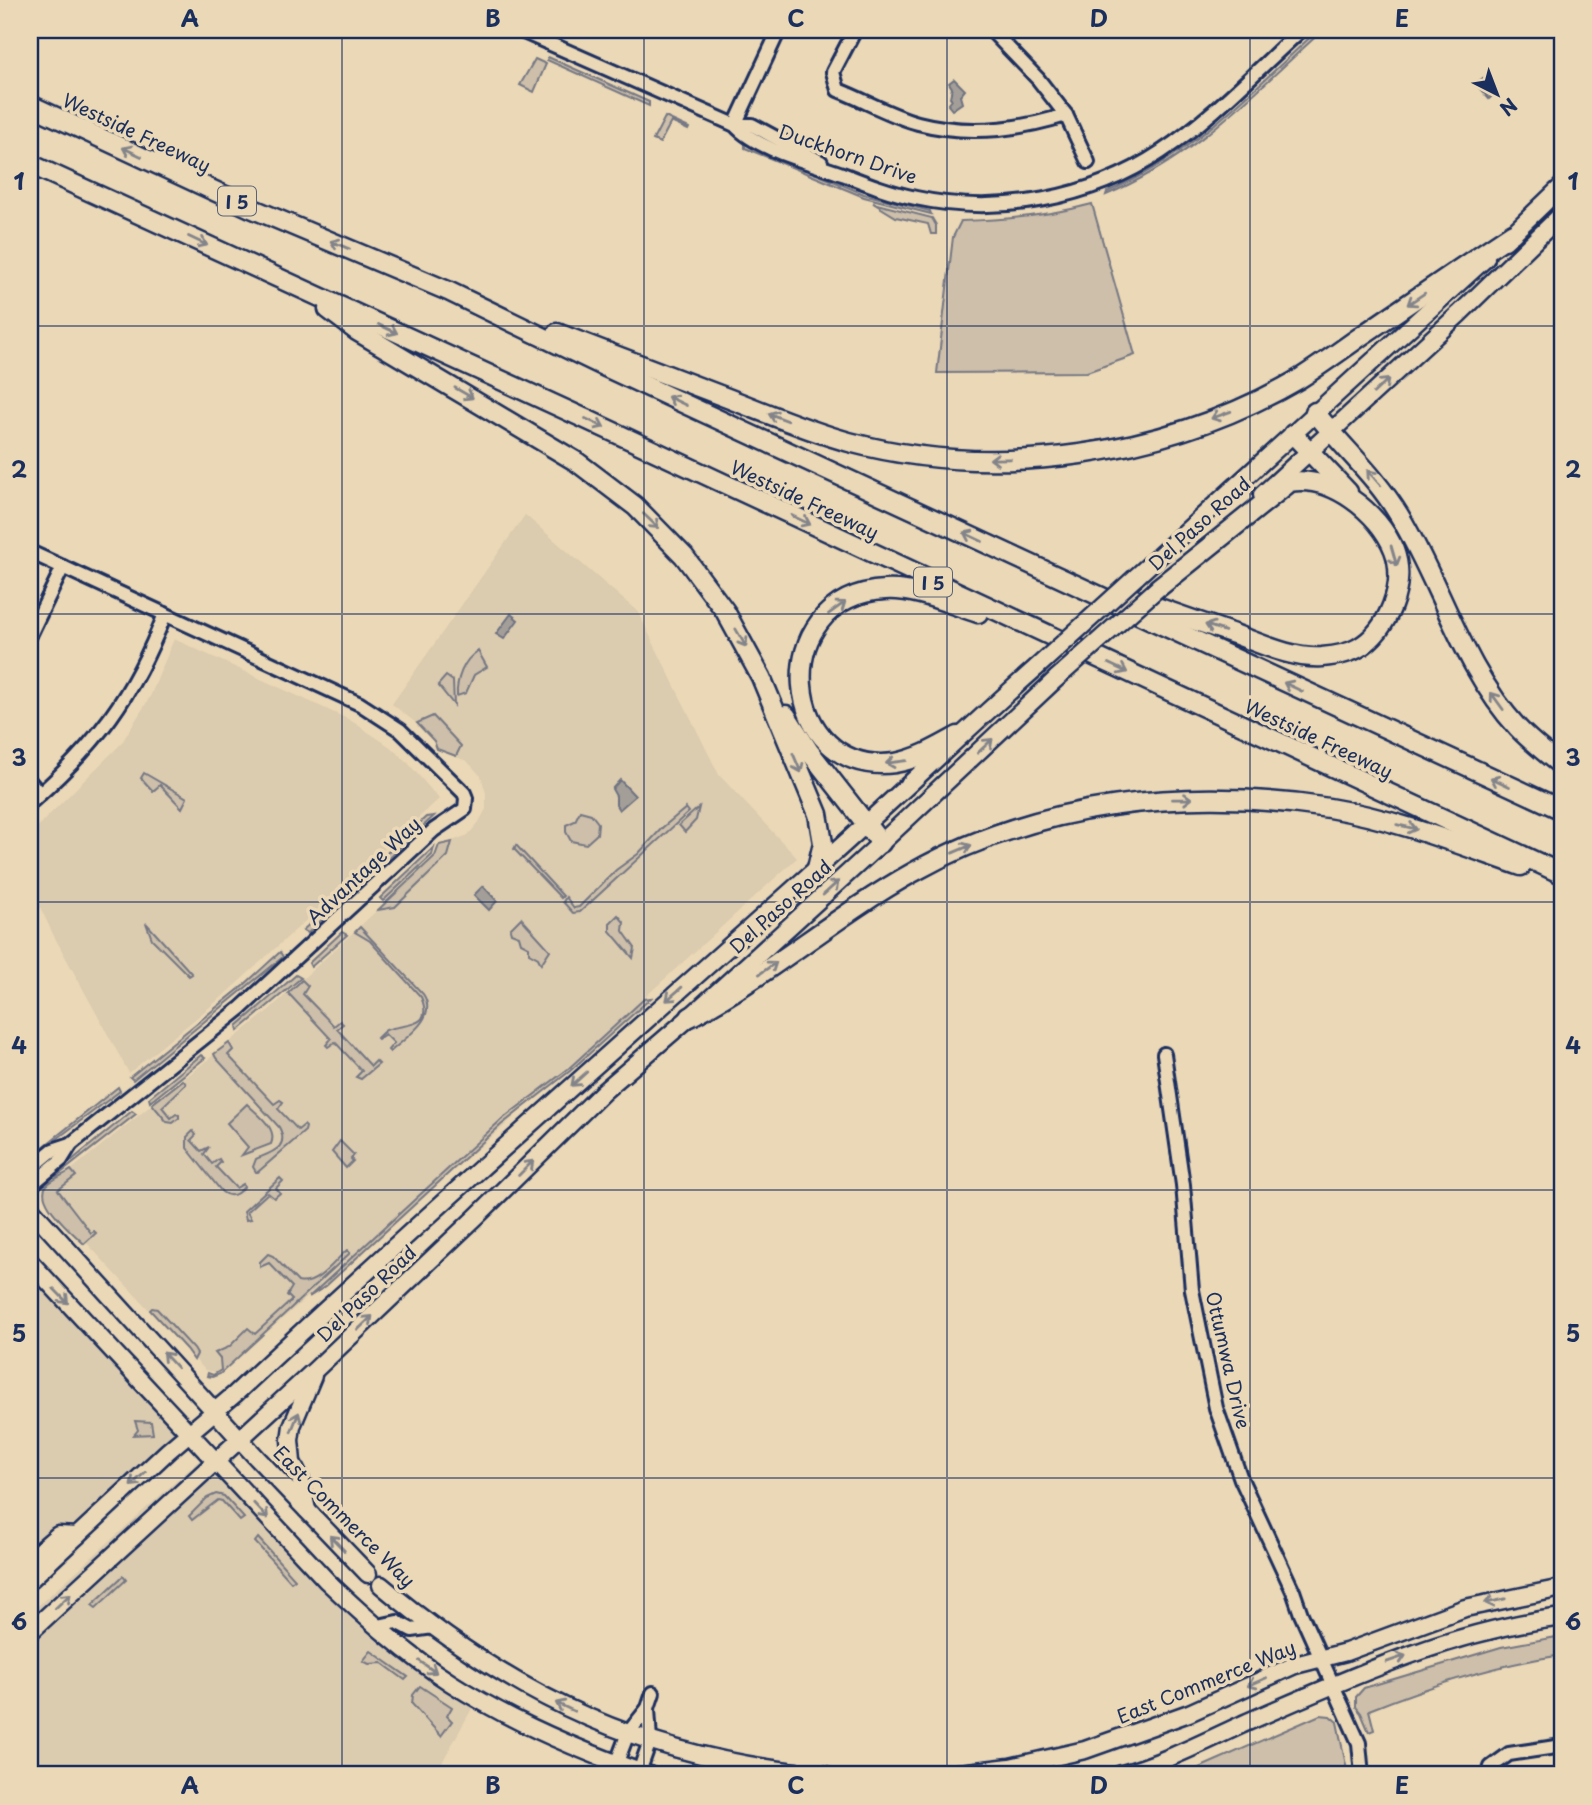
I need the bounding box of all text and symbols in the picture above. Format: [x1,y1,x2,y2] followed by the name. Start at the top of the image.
[181,0,199,35] text: A
[485,0,501,35] text: B
[787,0,805,35] text: C
[1090,0,1108,35] text: D
[1395,0,1409,35] text: E
[1462,60,1532,130] north arrow
[58,85,216,179] street label: Westside Freeway
[1494,92,1524,123] text: N
[775,116,921,190] street label: Duckhorn Drive
[122,145,143,159] one-way arrow
[14,163,25,198] text: 1
[1568,163,1579,198] text: 1
[218,186,256,216] road number: I 5
[186,235,208,248] one-way arrow
[329,238,351,251] one-way arrow
[1407,292,1426,306] one-way arrow
[377,322,398,336] one-way arrow
[1372,378,1390,394] one-way arrow
[453,386,473,400] one-way arrow
[667,394,688,407] one-way arrow
[767,410,789,423] one-way arrow
[1211,410,1233,423] one-way arrow
[584,418,605,431] one-way arrow
[11,451,27,486] text: 2
[1565,451,1581,486] text: 2
[726,452,884,546] street label: Westside Freeway
[988,452,1011,466] one-way arrow
[1366,469,1382,487] one-way arrow
[1142,470,1256,576] street label: Del Paso Road
[642,513,659,530] one-way arrow
[790,514,811,527] one-way arrow
[963,529,984,543] one-way arrow
[1388,544,1401,566] one-way arrow
[914,568,952,596] road number: I 5
[827,601,846,615] one-way arrow
[1205,621,1227,633] one-way arrow
[734,627,748,647] one-way arrow
[1107,662,1128,675] one-way arrow
[1283,680,1304,693] one-way arrow
[1240,691,1398,785] street label: Westside Freeway
[1490,692,1504,711] one-way arrow
[976,737,993,754] one-way arrow
[11,739,27,774] text: 3
[1565,739,1581,774] text: 3
[791,751,804,773] one-way arrow
[885,755,908,768] one-way arrow
[1490,774,1511,788] one-way arrow
[1170,793,1193,806] one-way arrow
[300,810,426,930] street label: Advantage Way
[1395,821,1418,834] one-way arrow
[950,841,972,854] one-way arrow
[723,853,837,959] street label: Del Paso Road
[822,880,839,897] one-way arrow
[758,961,777,975] one-way arrow
[665,986,683,1002] one-way arrow
[11,1027,27,1062] text: 4
[1565,1027,1581,1062] text: 4
[570,1071,588,1087] one-way arrow
[517,1160,534,1177] one-way arrow
[310,1238,422,1348] street label: Del Paso Road
[53,1287,70,1304] one-way arrow
[1200,1289,1258,1431] street label: Ottumwa Drive
[12,1315,26,1350] text: 5
[356,1315,373,1332] one-way arrow
[1566,1315,1580,1350] text: 5
[161,1352,178,1369] one-way arrow
[290,1412,303,1433] one-way arrow
[268,1439,422,1593] street label: East Commerce Way
[129,1471,147,1487] one-way arrow
[253,1502,269,1520] one-way arrow
[329,1535,346,1552] one-way arrow
[54,1593,72,1609] one-way arrow
[1484,1595,1507,1609] one-way arrow
[11,1603,27,1638] text: 6
[1565,1603,1581,1638] text: 6
[1112,1632,1300,1730] street label: East Commerce Way
[1385,1652,1407,1664] one-way arrow
[419,1659,438,1674] one-way arrow
[1247,1676,1268,1689] one-way arrow
[555,1700,576,1713] one-way arrow
[181,1767,199,1802] text: A
[485,1767,501,1802] text: B
[787,1767,805,1802] text: C
[1090,1767,1108,1802] text: D
[1395,1767,1409,1802] text: E

